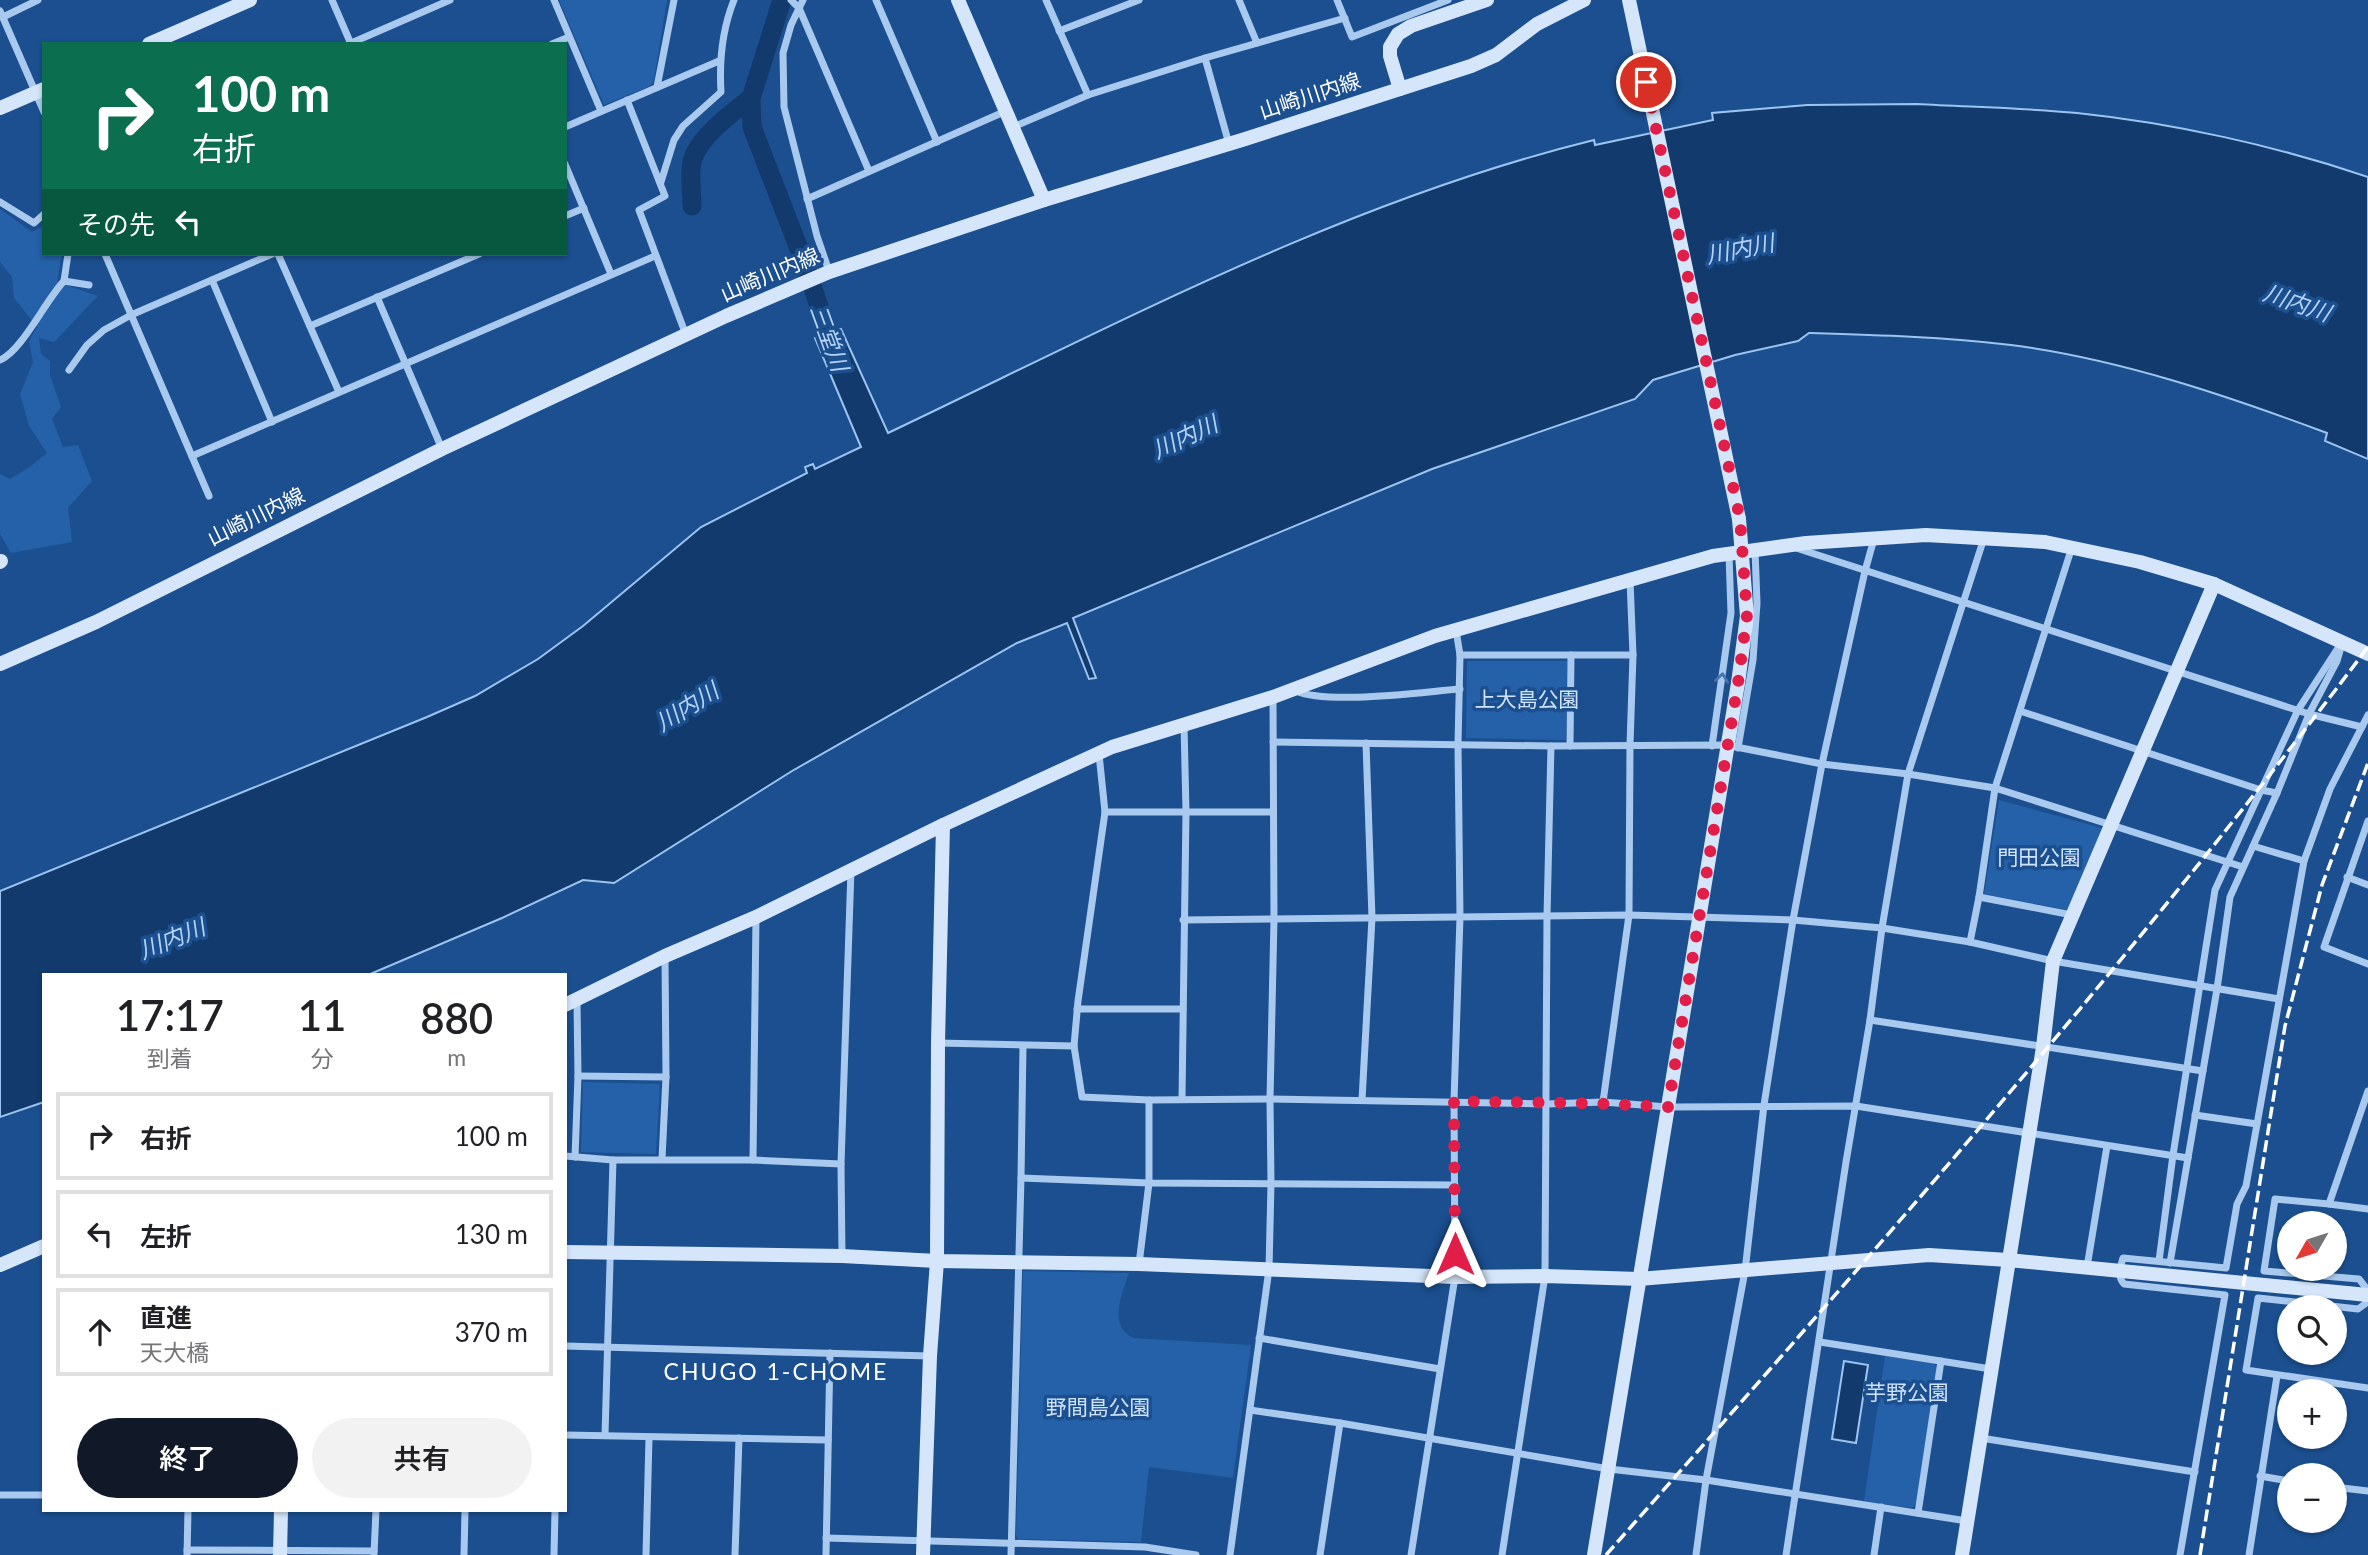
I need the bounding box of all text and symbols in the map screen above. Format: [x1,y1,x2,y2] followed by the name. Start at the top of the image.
[1616,52,1676,112] pin
[1627,63,1665,101] icon: arrive
[192,64,330,122] text: 100 m
[1256,66,1363,123] street label: 山崎川内線
[77,70,168,161] icon: right
[192,128,256,167] text: 右折
[169,203,207,241] icon: left
[77,208,155,240] text: その先
[1703,227,1779,268] water label: 川内川
[716,242,823,306] street label: 山崎川内線
[2260,278,2337,328] water label: 川内川
[805,300,856,378] water label: 三堂川
[1147,408,1224,463] water label: 川内川
[203,481,308,550] street label: 山崎川内線
[1714,672,1729,684] one-way arrow
[650,674,726,736] water label: 川内川
[1475,686,1580,711] park label: 上大島公園
[1997,844,2081,869] park label: 門田公園
[134,911,212,964] water label: 川内川
[116,990,224,1040] text: 17:17
[298,990,346,1040] text: 11
[420,993,493,1043] text: 880
[447,1043,466,1071] text: m
[147,1044,193,1072] text: 到着
[311,1044,334,1072] text: 分
[81,1117,119,1155] icon: right
[455,1120,528,1152] text: 100 m
[140,1122,192,1154] text: 右折
[2277,1211,2347,1281] north arrow
[2277,1211,2347,1533] map controls
[81,1215,119,1253] icon: left
[1418,1217,1492,1291] position arrow
[455,1218,528,1250] text: 130 m
[140,1220,192,1252] text: 左折
[2277,1295,2347,1365] button: search
[140,1301,192,1333] text: 直進
[81,1313,119,1351] icon: ahead
[455,1316,528,1348] text: 370 m
[140,1338,209,1366] text: 天大橋
[664,1357,888,1385] district label: CHUGO 1-CHOME
[1865,1379,1949,1404] park label: 芋野公園
[2277,1379,2347,1449] button: +
[1046,1394,1151,1419] park label: 野間島公園
[77,1418,298,1498] button: 終了
[312,1418,532,1498] button: 共有
[2277,1463,2347,1533] button: −

